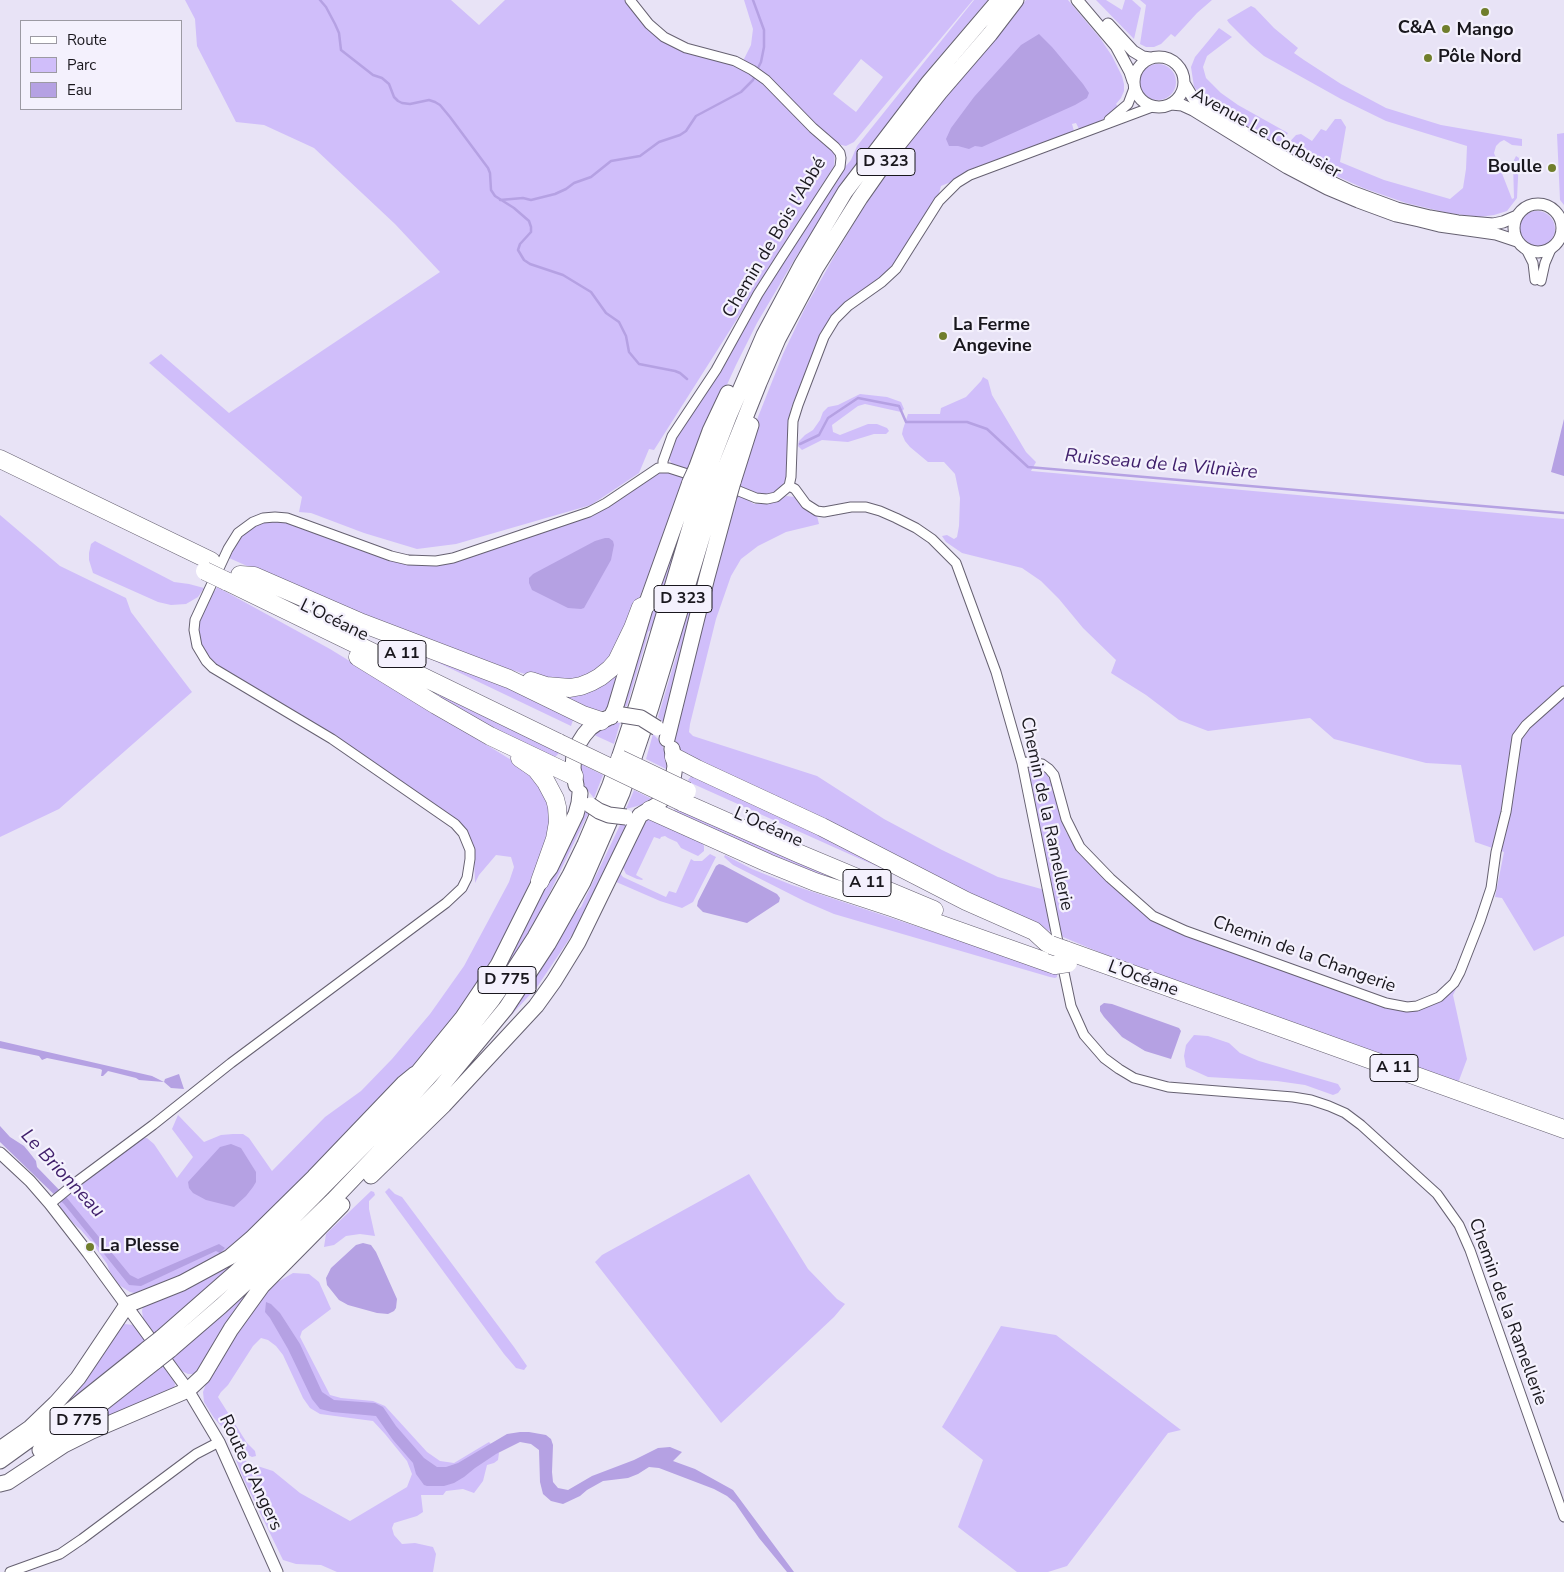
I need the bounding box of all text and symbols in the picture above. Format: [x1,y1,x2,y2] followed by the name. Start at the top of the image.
[1479,6,1491,18] marker: Mango
[1398,18,1436,40] place label: C&A
[20,20,182,110] legend
[1456,20,1514,42] place label: Mango
[1440,23,1452,35] marker: C&A
[67,30,107,50] text: Route
[1438,47,1521,69] place label: Pôle Nord
[1422,52,1434,64] marker: Pôle Nord
[67,55,96,75] text: Parc
[67,80,92,100] text: Eau
[1188,84,1344,184] street label: Avenue Le Corbusier
[857,148,915,176] road number: D 323
[719,154,831,322] street label: Chemin de Bois l'Abbé
[1488,157,1542,179] place label: Boulle
[1546,162,1558,174] marker: Boulle
[953,315,1032,358] place label: La Ferme Angevine
[937,330,949,342] marker: La Ferme Angevine
[1064,445,1258,485] water label: Ruisseau de la Vilnière
[654,586,712,612] road number: D 323
[296,595,372,647] street label: L’Océane
[378,641,426,668] road number: A 11
[1015,715,1077,913] street label: Chemin de la Ramellerie
[730,803,806,853] street label: L’Océane
[843,870,891,896] road number: A 11
[1210,912,1398,998] street label: Chemin de la Changerie
[1105,956,1181,1002] street label: L’Océane
[478,966,536,994] road number: D 775
[1370,1054,1418,1082] road number: A 11
[15,1125,109,1223] water label: Le Brionneau
[1463,1216,1551,1408] street label: Chemin de la Ramellerie
[100,1236,179,1258] place label: La Plesse
[84,1241,96,1253] marker: La Plesse
[50,1408,108,1434] road number: D 775
[214,1412,286,1534] street label: Route d'Angers

